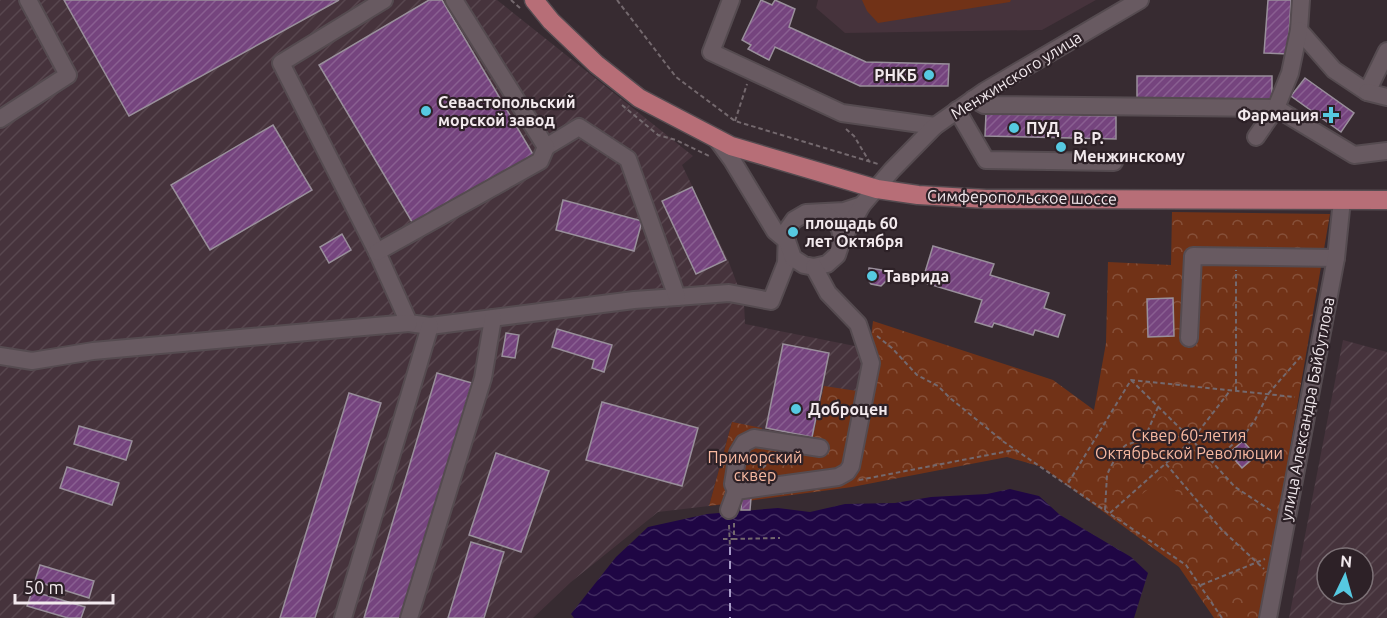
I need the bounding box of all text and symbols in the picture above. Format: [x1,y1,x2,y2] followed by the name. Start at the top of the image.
[947,27,1085,123] street label: Менжинского улица
[874,66,917,84] place label: РНКБ
[922,68,936,82] marker: РНКБ
[438,93,575,129] place label: Севастопольский морской завод
[419,104,433,118] marker: Севастопольский морской завод
[1237,106,1319,124] place label: Фармация
[1324,108,1338,122] marker: Фармация
[1026,119,1060,137] place label: ПУД
[1007,121,1021,135] marker: ПУД
[1073,129,1185,165] place label: В. Р. Менжинскому
[1054,140,1068,154] marker: В. Р. Менжинскому
[927,186,1117,208] street label: Симферопольское шоссе
[805,214,903,250] place label: площадь 60 лет Октября
[786,225,800,239] marker: площадь 60 лет Октября
[884,267,949,285] place label: Таврида
[865,269,879,283] marker: Таврида
[1276,296,1338,522] street label: улица Александра Байбутлова
[808,400,888,418] place label: Доброцен
[789,402,803,416] marker: Доброцен
[1095,426,1283,462] park label: Сквер 60-летия Октябрьской Революции
[708,448,802,484] park label: Приморский сквер
[1315,546,1375,606] north arrow
[1340,552,1353,571] text: N
[15,567,112,605] scale bar
[24,577,64,597] text: 50 m

